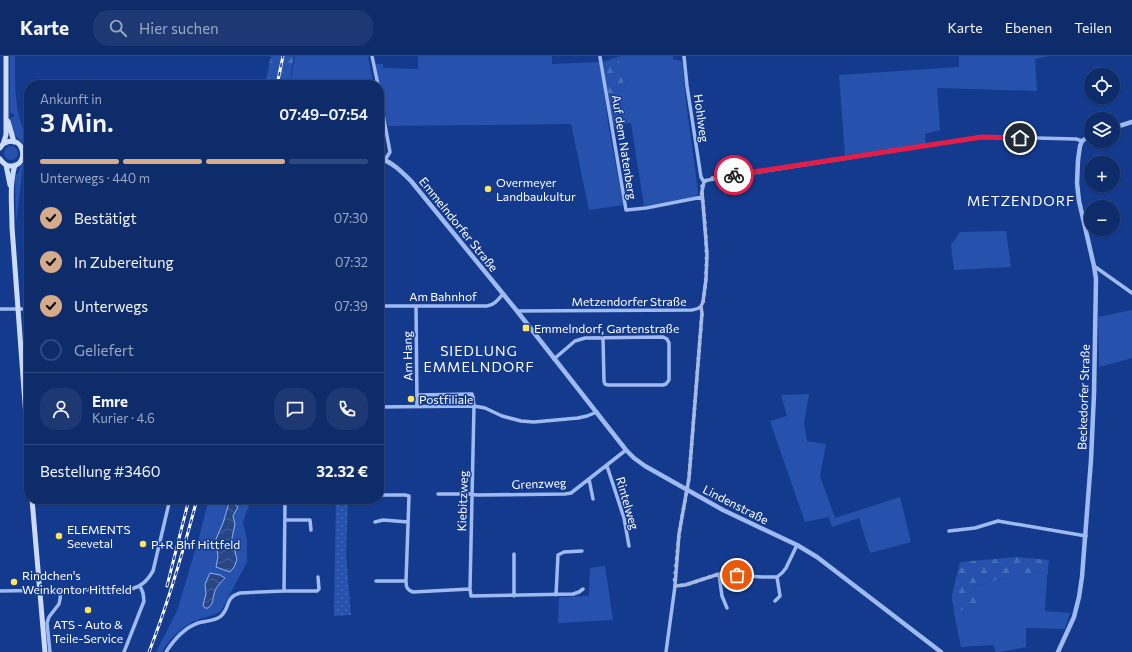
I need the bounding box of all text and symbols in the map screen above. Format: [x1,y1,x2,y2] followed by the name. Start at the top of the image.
[93,10,373,46] search box
[20,16,69,39] text: Karte
[107,17,129,39] icon: search
[139,19,219,37] text: Hier suchen
[947,19,983,36] text: Karte
[1005,19,1052,36] text: Ebenen
[1074,19,1112,36] text: Teilen
[1084,68,1120,236] map controls
[1084,68,1120,104] button: locate
[40,91,102,107] text: Ankunft in
[692,93,712,143] street label: Hohlweg
[610,94,640,201] street label: Auf dem Natenberg
[279,105,368,123] text: 07:49–07:54
[40,106,114,137] text: 3 Min.
[1084,112,1120,148] button: layers
[1003,121,1037,155] pin
[1009,127,1031,149] icon: home
[714,155,754,195] courier
[1084,156,1120,192] button: +
[723,164,745,186] icon: bike
[40,170,150,186] text: Unterwegs · 440 m
[417,174,501,274] street label: Emmelndorfer Straße
[496,175,576,203] place label: Overmeyer Landbaukultur
[483,184,493,194] marker: Overmeyer Landbaukultur
[967,192,1075,209] district label: METZENDORF
[1084,200,1120,236] button: −
[40,207,62,229] icon: check
[74,209,137,227] text: Bestätigt
[334,210,368,226] text: 07:30
[40,251,62,273] icon: check
[74,253,174,271] text: In Zubereitung
[335,254,368,270] text: 07:32
[409,289,477,303] street label: Am Bahnhof
[572,294,686,308] street label: Metzendorfer Straße
[40,295,62,317] icon: check
[74,297,148,315] text: Unterwegs
[334,298,368,314] text: 07:39
[534,321,679,335] place label: Emmelndorf, Gartenstraße
[521,323,531,333] marker: Emmelndorf, Gartenstraße
[400,331,414,381] street label: Am Hang
[74,341,134,359] text: Geliefert
[423,342,535,375] district label: SIEDLUNG EMMELNDORF
[1074,344,1092,450] street label: Beckedorfer Straße
[40,388,82,430] button: person
[274,388,316,430] button: chat
[326,388,368,430] button: phone
[92,392,128,410] text: Emre
[419,392,473,406] place label: Postfiliale
[406,394,416,404] marker: Postfiliale
[92,410,155,426] text: Kurier · 4.6
[40,462,161,480] text: Bestellung #3460
[316,462,368,480] text: 32.32 €
[454,470,470,532] street label: Kiebitzweg
[511,475,567,491] street label: Grenzweg
[614,475,642,532] street label: Rintelweg
[701,481,771,527] street label: Lindenstraße
[67,522,131,550] place label: ELEMENTS Seevetal
[54,531,64,541] marker: ELEMENTS Seevetal
[151,537,240,551] place label: P+R Bhf Hittfeld
[138,539,148,549] marker: P+R Bhf Hittfeld
[720,558,754,592] pin
[726,564,748,586] icon: bag
[22,568,132,596] place label: Rindchen's Weinkontor Hittfeld
[9,577,19,587] marker: Rindchen's Weinkontor Hittfeld
[83,605,93,615] marker: ATS - Auto & Teile-Service
[53,617,123,645] place label: ATS - Auto & Teile-Service

